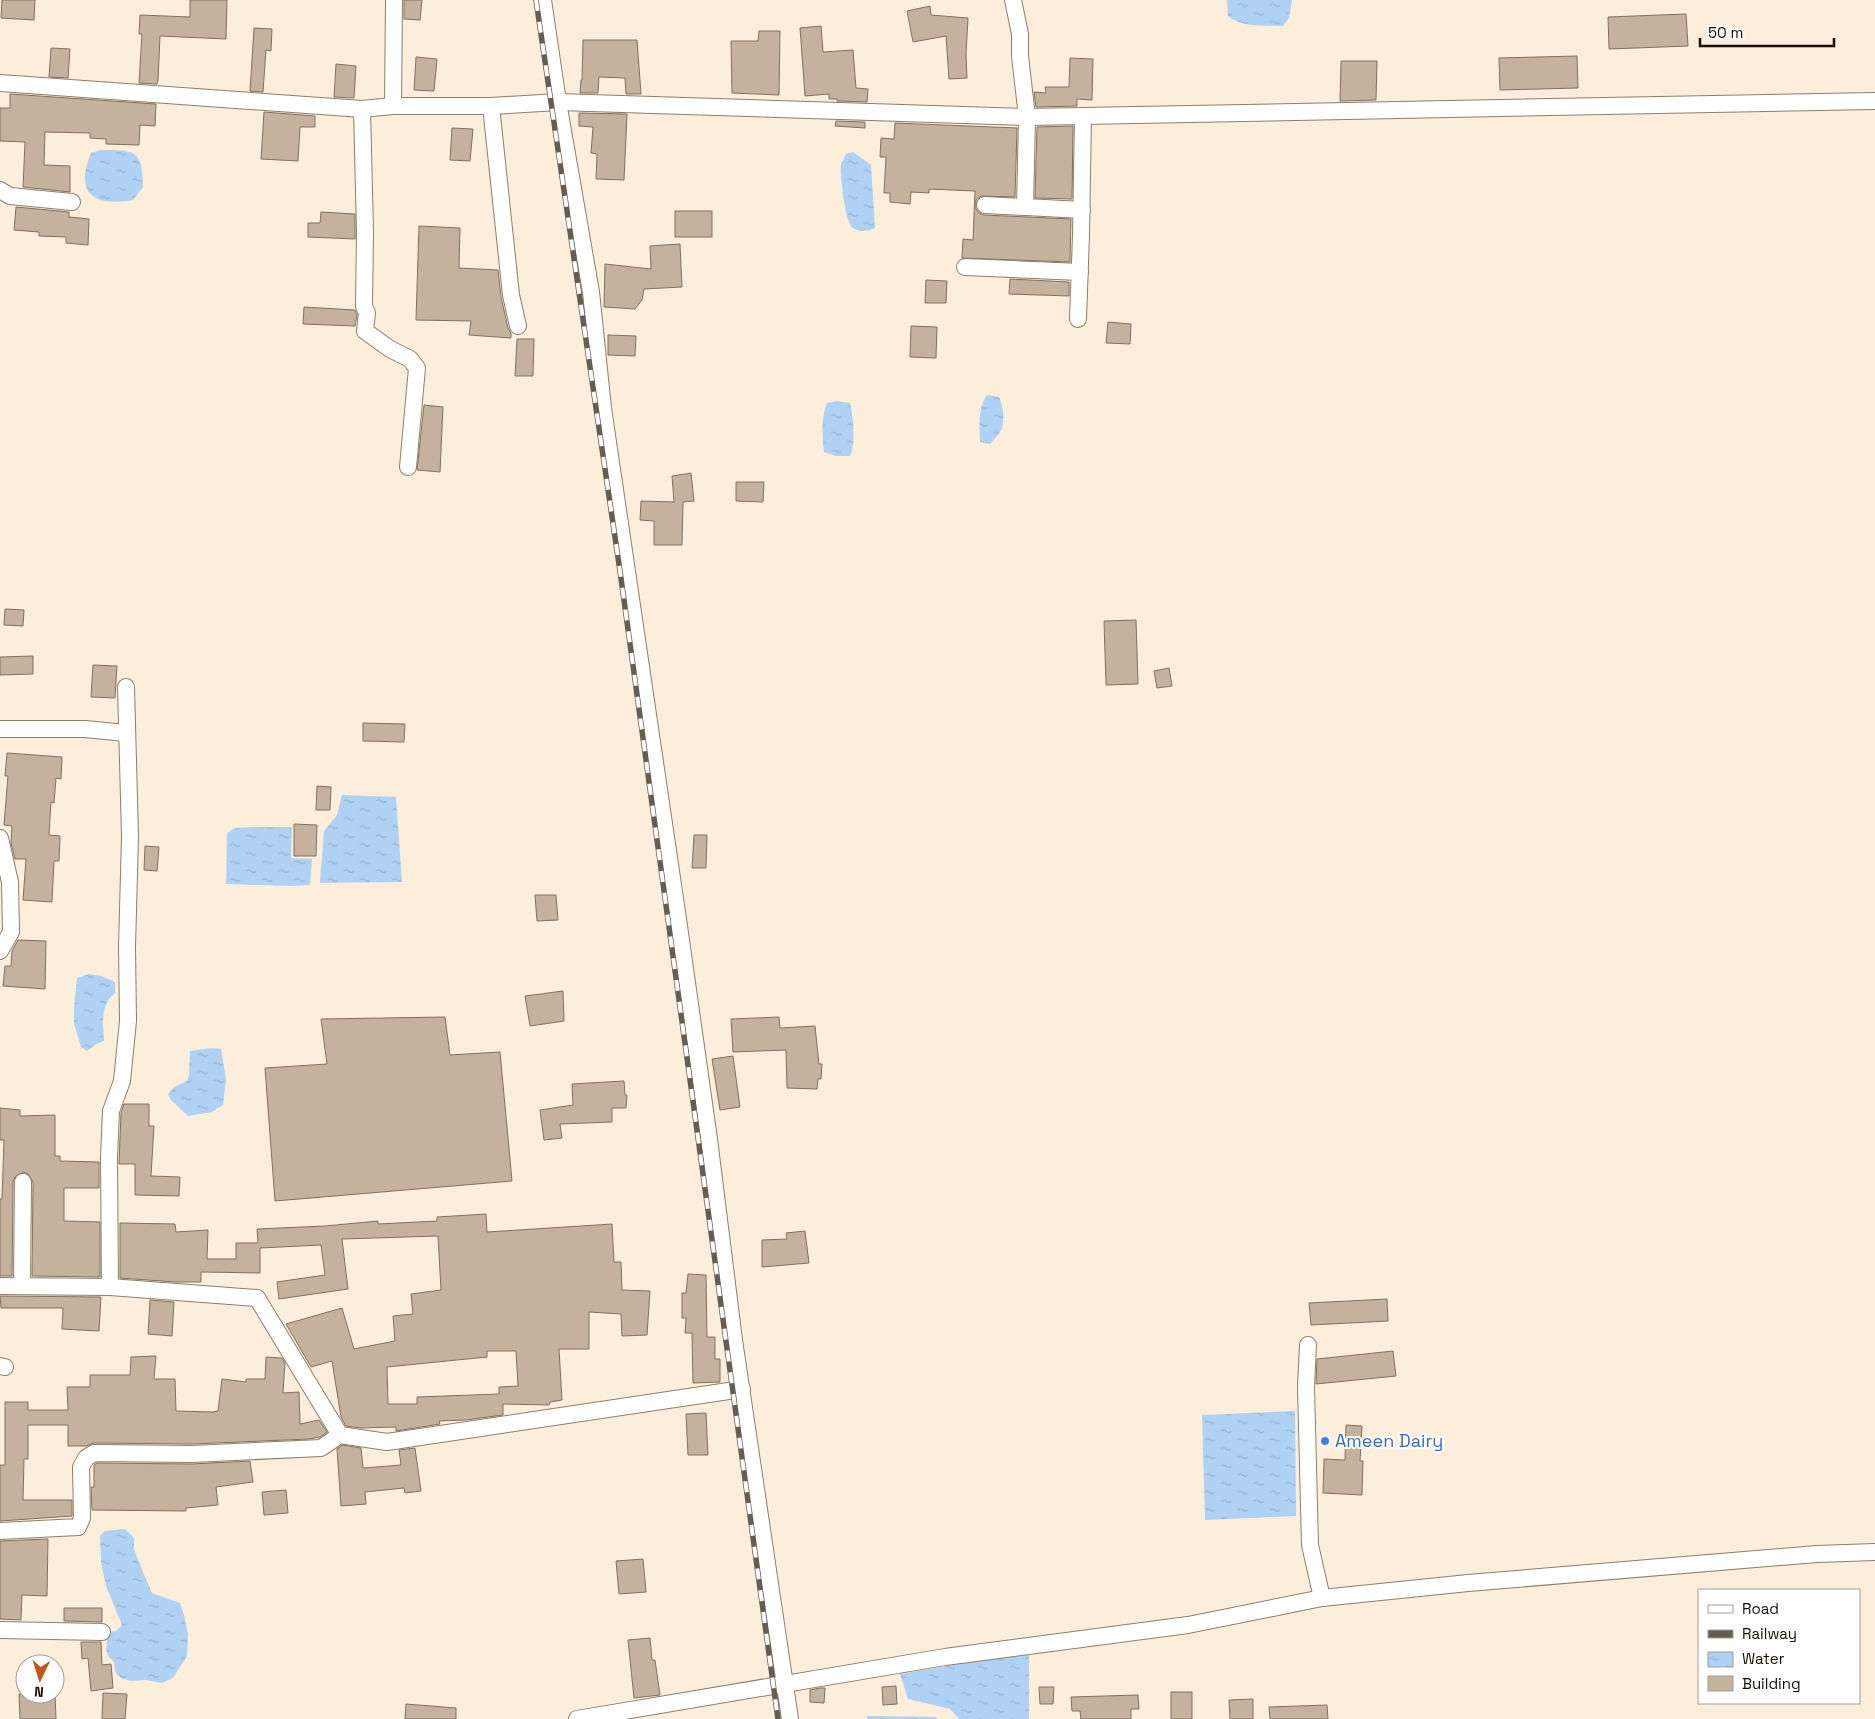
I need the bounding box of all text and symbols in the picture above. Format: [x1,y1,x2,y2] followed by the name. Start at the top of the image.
[1700,15,1834,47] scale bar
[1708,23,1743,42] text: 50 m
[1335,1429,1443,1452] place label: Ameen Dairy
[1319,1435,1331,1447] marker: Ameen Dairy
[1698,1589,1860,1704] legend
[1742,1599,1779,1618] text: Road
[1742,1624,1797,1643] text: Railway
[1742,1649,1785,1668] text: Water
[15,1654,65,1704] north arrow
[1742,1674,1801,1693] text: Building
[34,1683,44,1701] text: N

